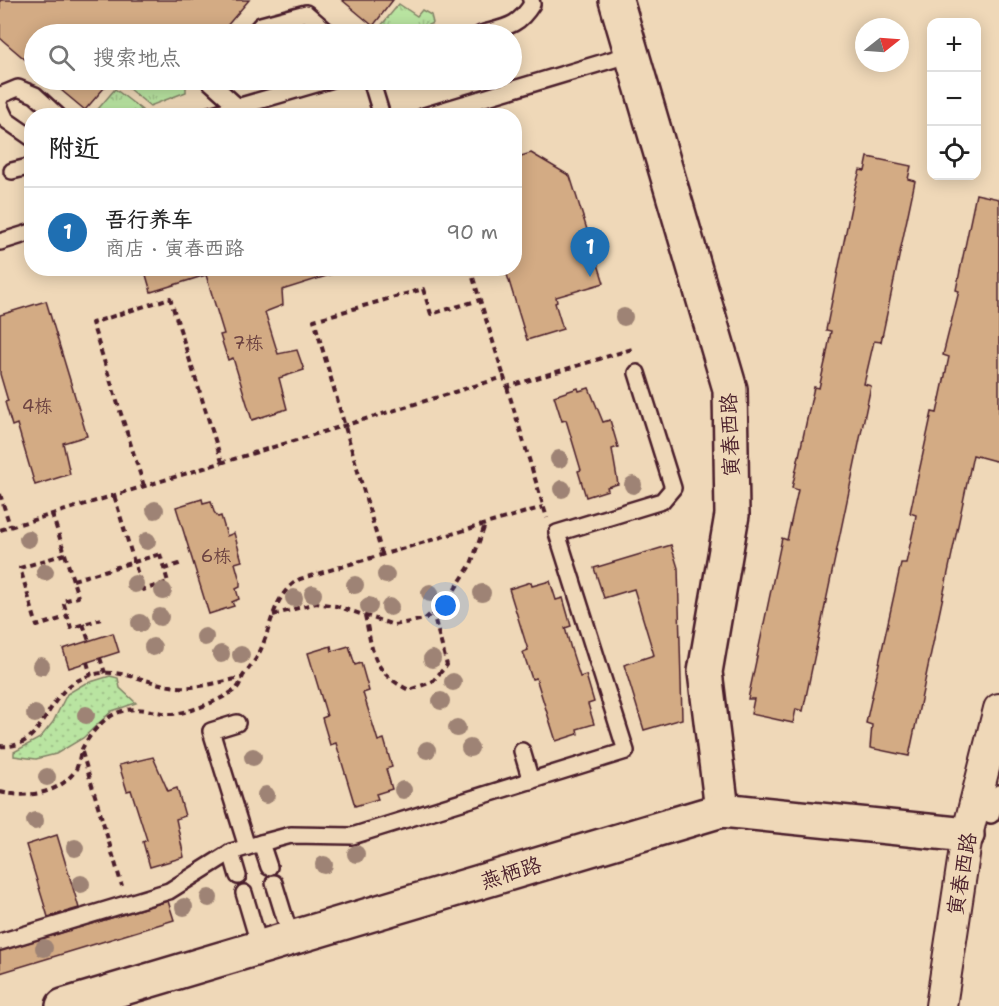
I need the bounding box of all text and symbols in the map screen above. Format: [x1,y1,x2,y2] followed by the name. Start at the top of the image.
[855,18,909,72] north arrow
[927,18,981,180] map controls
[927,18,981,72] button: +
[24,24,522,90] search box
[45,41,78,74] icon: search
[93,43,181,72] text: 搜索地点
[927,72,981,126] button: −
[927,126,981,180] button: locate
[48,130,100,165] text: 附近
[105,205,193,234] text: 吾行养车
[63,219,72,245] text: 1
[446,219,498,245] text: 90 m
[570,228,610,277] pin: 1
[105,235,244,261] text: 商店 · 寅春西路
[233,331,263,355] house number: 7栋
[715,393,745,477] street label: 寅春西路
[22,394,52,418] house number: 4栋
[201,544,231,568] house number: 6栋
[431,591,460,620] your location
[941,830,983,918] street label: 寅春西路
[477,850,545,896] street label: 燕栖路

